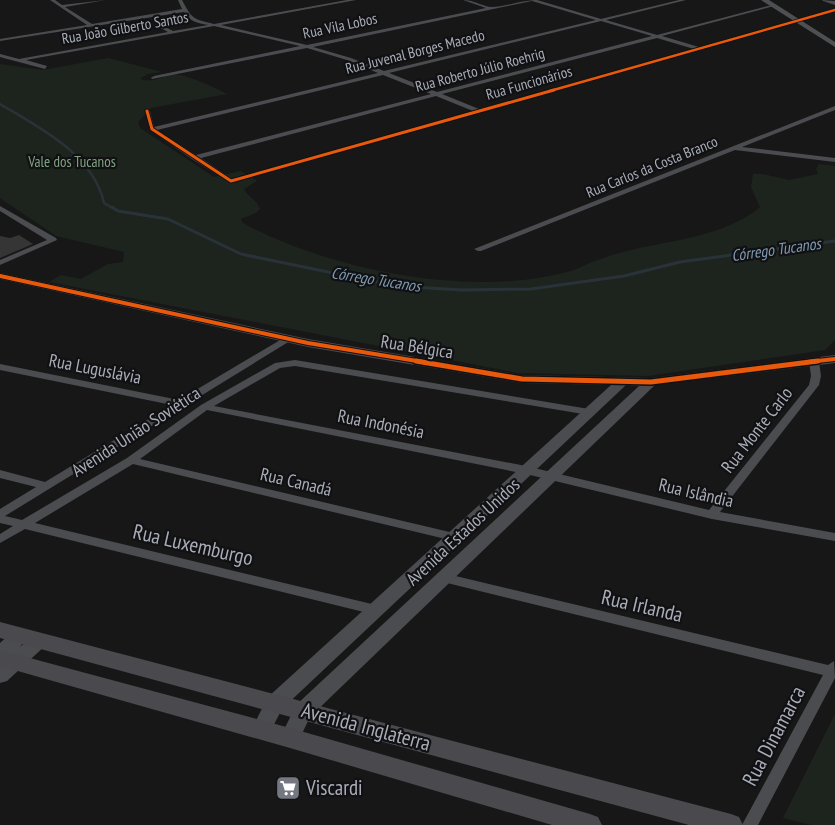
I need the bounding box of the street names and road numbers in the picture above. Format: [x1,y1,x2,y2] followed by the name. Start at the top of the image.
[60,7,190,48] street label: Rua João Gilberto Santos
[301,8,379,43] street label: Rua Vila Lobos
[343,25,486,78] street label: Rua Juvenal Borges Macedo
[413,43,547,96] street label: Rua Roberto Júlio Roehrig
[484,61,574,104] street label: Rua Funcionários
[583,131,720,202] street label: Rua Carlos da Costa Branco
[379,329,455,364] street label: Rua Bélgica
[47,348,143,389] street label: Rua Luguslávia
[67,381,204,482] street label: Avenida União Soviética
[716,382,797,477] street label: Rua Monte Carlo
[336,404,426,443] street label: Rua Indonésia
[258,462,334,501] street label: Rua Canadá
[401,473,524,590] street label: Avenida Estados Unidos
[657,473,736,512] street label: Rua Islândia
[130,518,256,571] street label: Rua Luxemburgo
[599,583,685,628] street label: Rua Irlanda
[736,681,811,790] street label: Rua Dinamarca
[299,696,434,757] street label: Avenida Inglaterra

